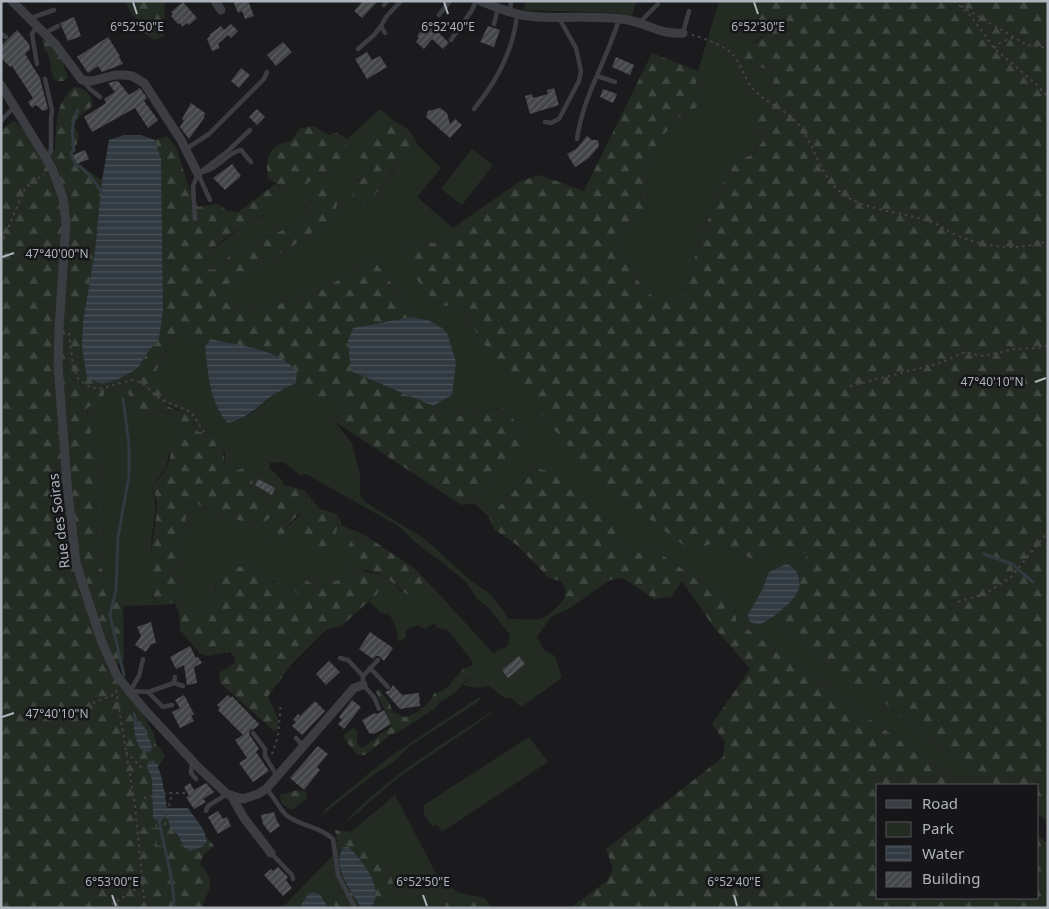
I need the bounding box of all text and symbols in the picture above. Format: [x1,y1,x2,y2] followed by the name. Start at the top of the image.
[110,18,164,35] text: 6°52'50"E
[421,18,475,35] text: 6°52'40"E
[731,18,785,35] text: 6°52'30"E
[25,245,89,262] text: 47°40'00"N
[960,373,1024,390] text: 47°40'10"N
[43,472,74,570] street label: Rue des Soiras
[25,705,89,722] text: 47°40'10"N
[876,784,1039,899] legend
[922,793,958,813] text: Road
[922,818,954,838] text: Park
[922,843,964,863] text: Water
[922,868,980,888] text: Building
[85,873,139,890] text: 6°53'00"E
[396,873,450,890] text: 6°52'50"E
[707,873,761,890] text: 6°52'40"E

